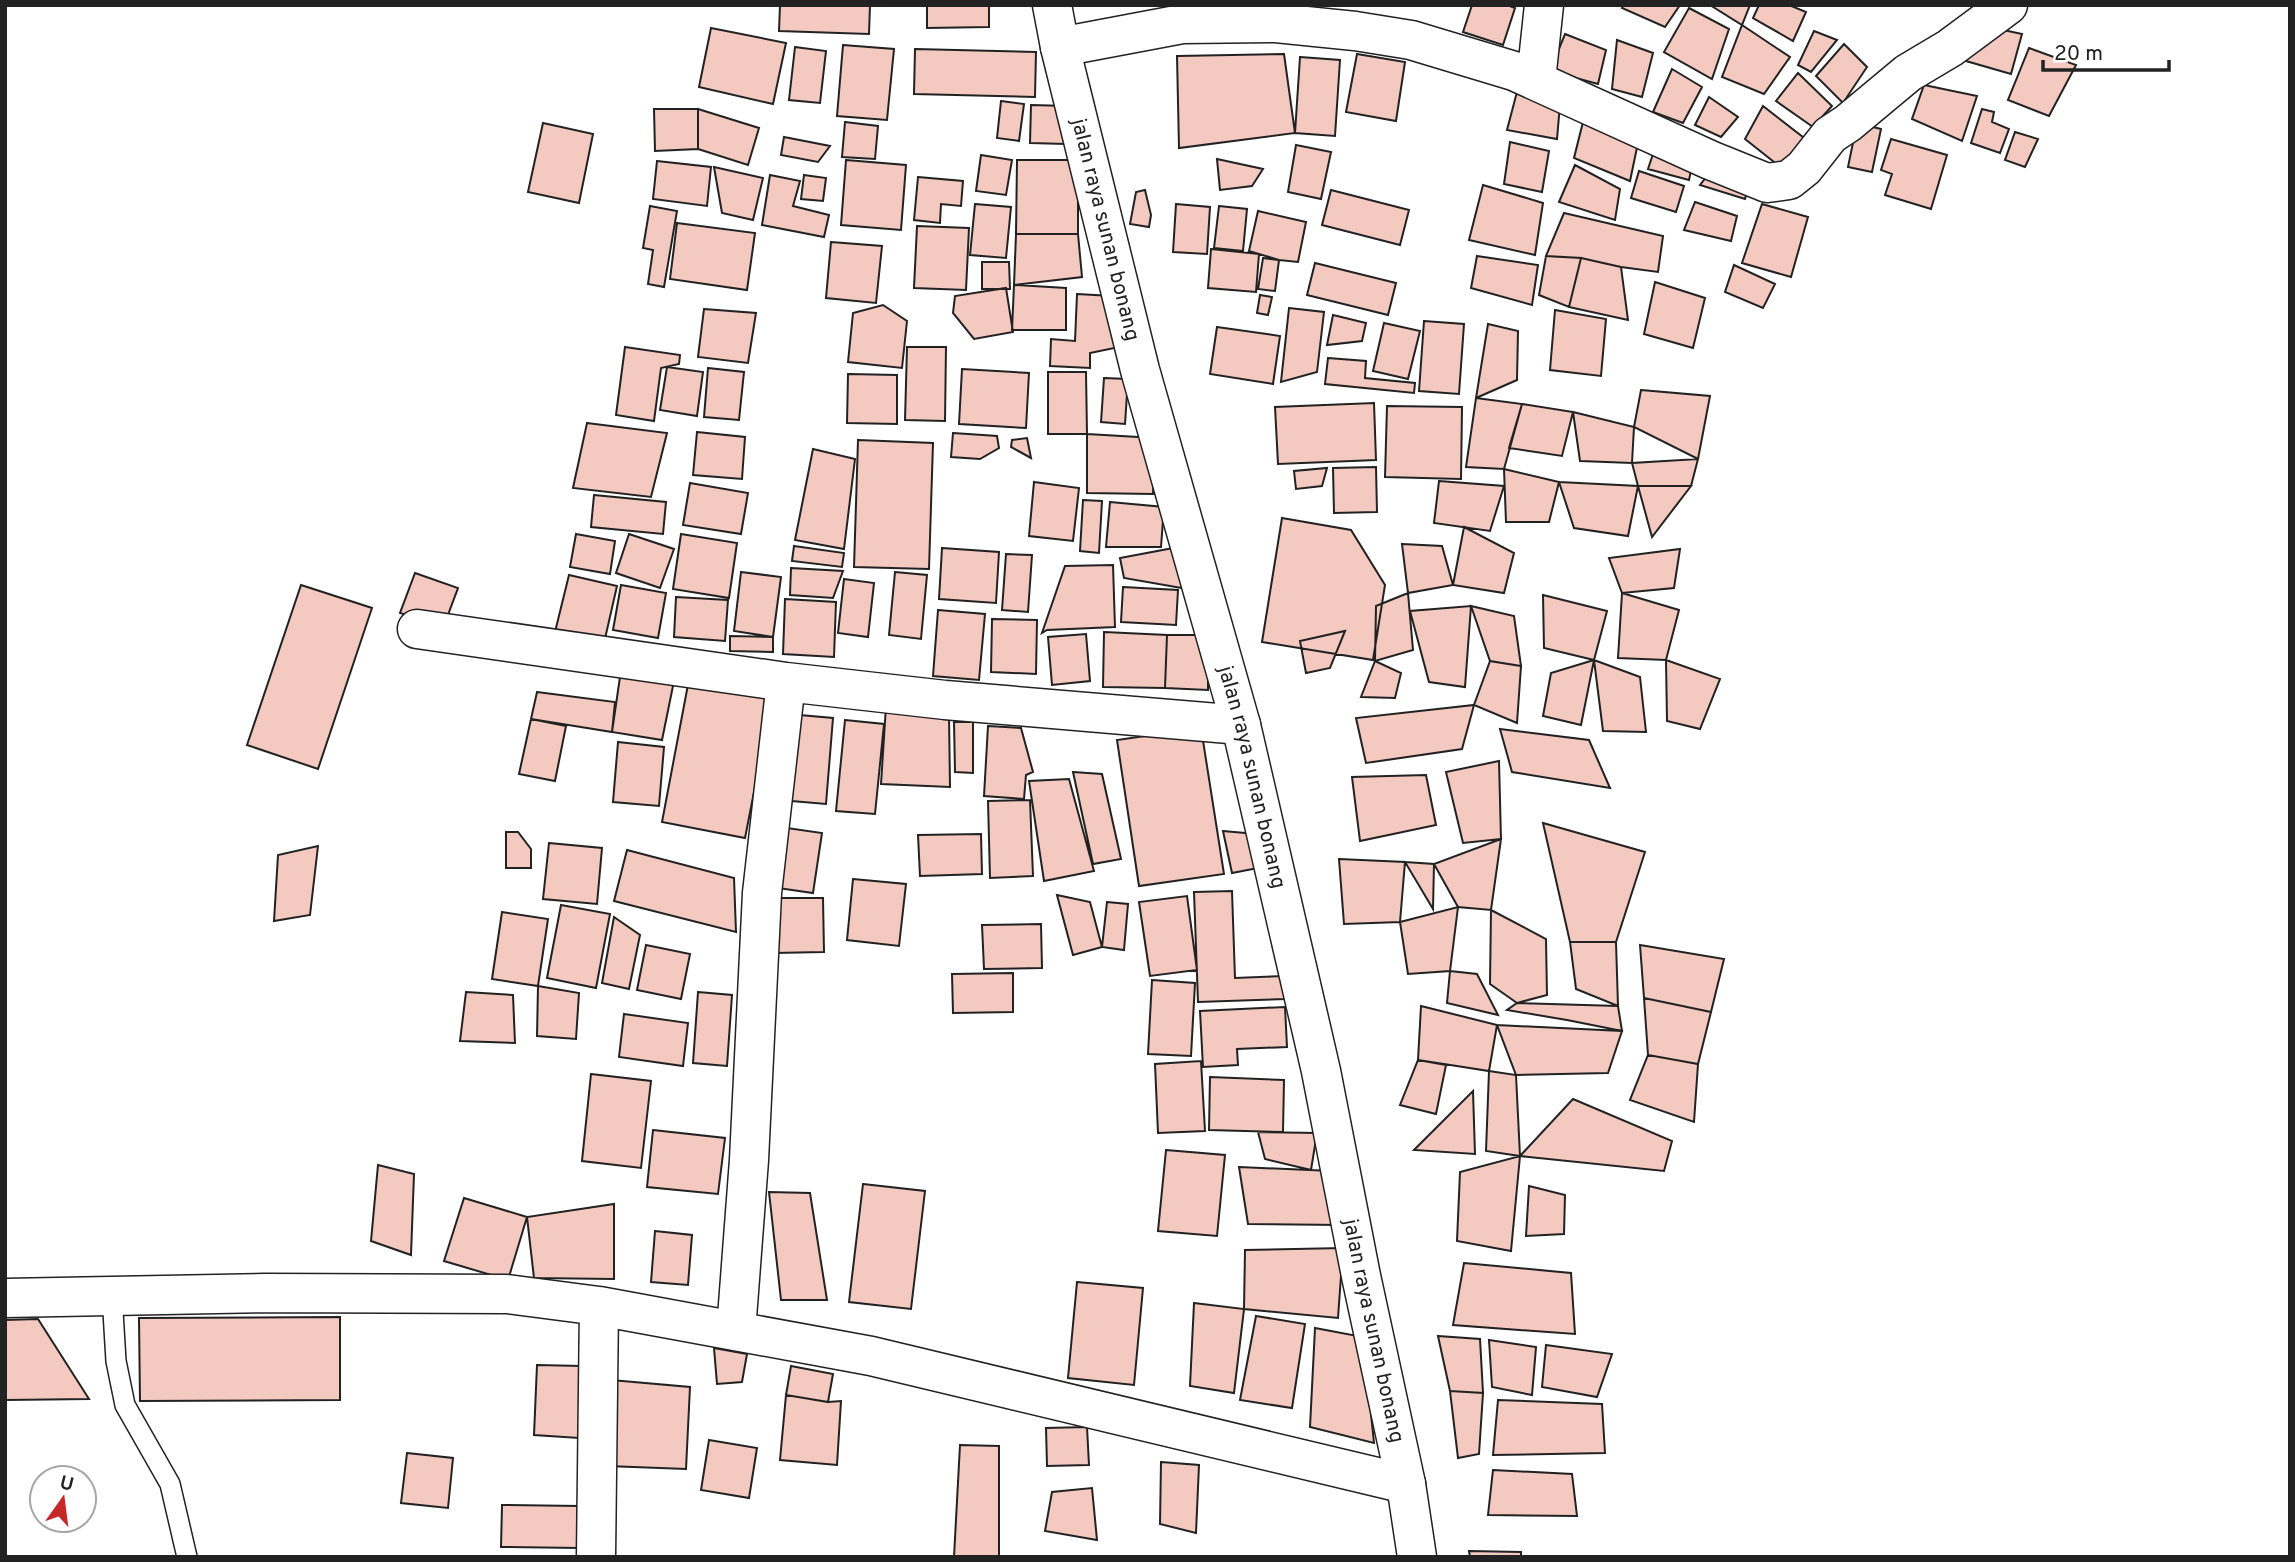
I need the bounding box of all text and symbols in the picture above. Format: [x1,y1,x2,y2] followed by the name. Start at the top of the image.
[2043,28,2169,72] scale bar
[2054,41,2103,68] text: 20 m
[1064,115,1146,344] street label: jalan raya sunan bonang
[1211,662,1292,891] street label: jalan raya sunan bonang
[1337,1216,1410,1445] street label: jalan raya sunan bonang
[28,1464,98,1534] north arrow
[57,1471,76,1498] text: U

